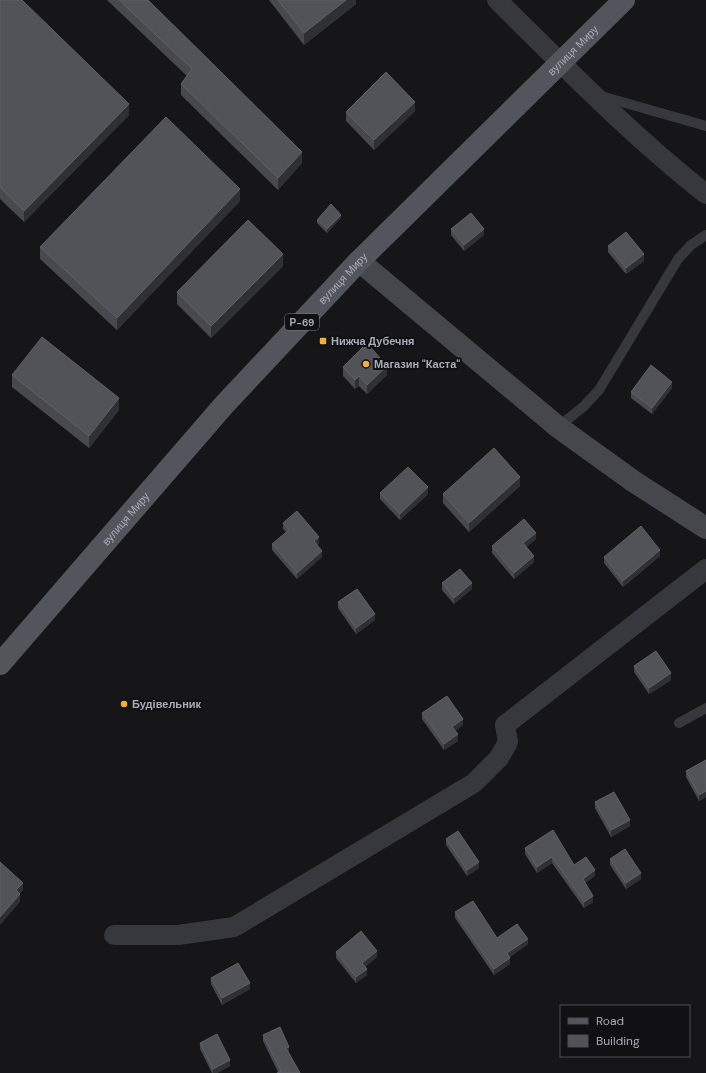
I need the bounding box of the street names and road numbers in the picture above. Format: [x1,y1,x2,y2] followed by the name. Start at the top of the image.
[545,22,601,78] street label: вулиця Миру
[315,249,371,307] street label: вулиця Миру
[285,314,319,330] road number: Р-69
[99,489,153,548] street label: вулиця Миру

